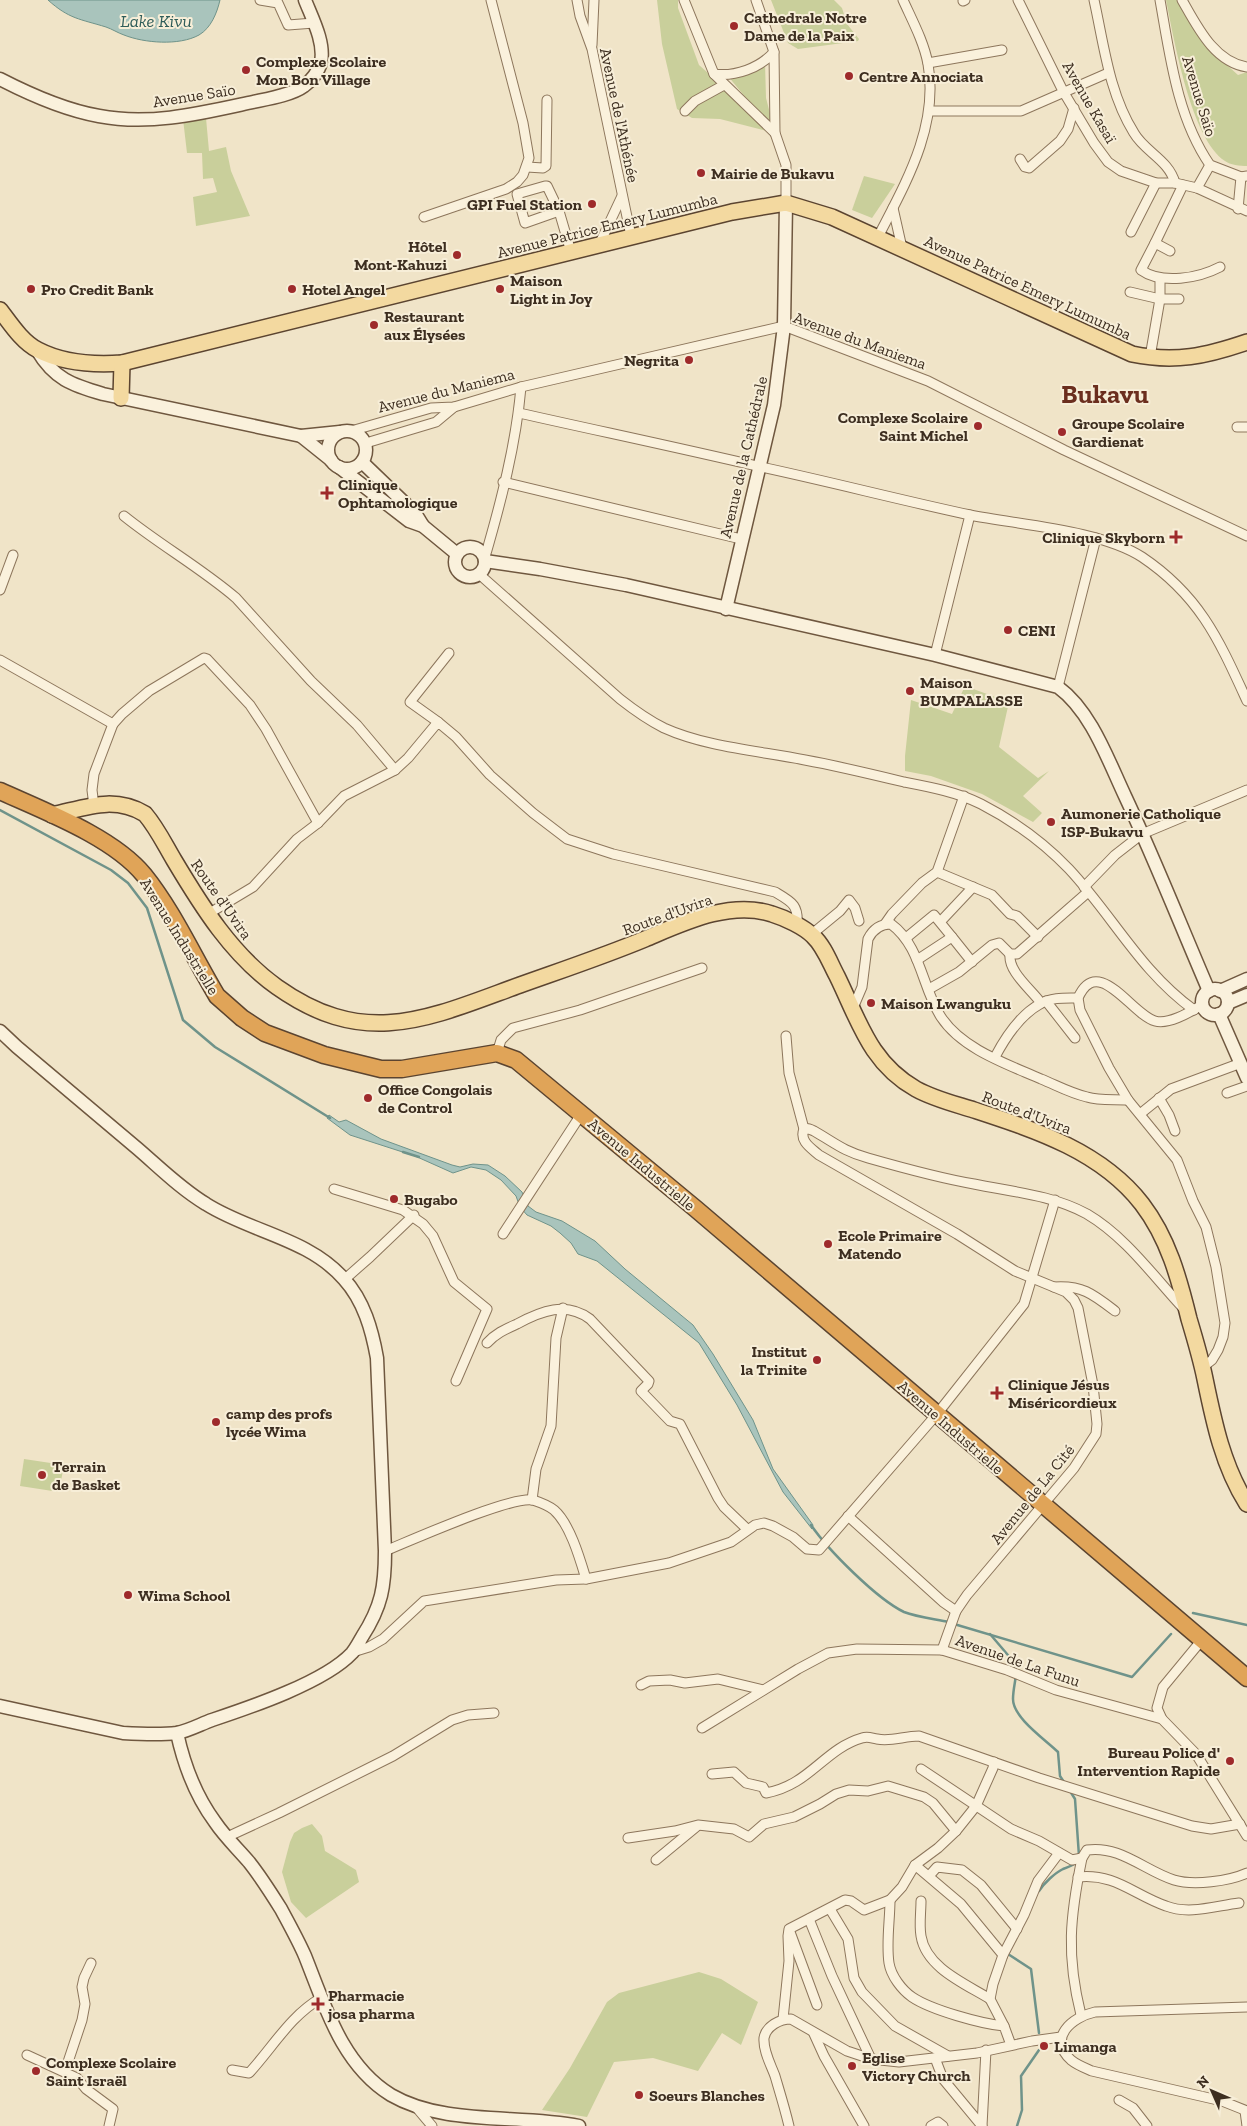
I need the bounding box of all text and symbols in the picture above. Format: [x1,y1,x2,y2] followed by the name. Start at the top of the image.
[744,8,867,45] place label: Cathedrale Notre Dame de la Paix
[120,10,192,32] water label: Lake Kivu
[728,20,740,32] marker: Cathedrale Notre Dame de la Paix
[596,46,643,184] street label: Avenue de l'Athénée
[256,52,387,89] place label: Complexe Scolaire Mon Bon Village
[1178,54,1221,139] street label: Avenue Saïo
[1058,58,1121,147] street label: Avenue Kasaï
[240,64,252,76] marker: Complexe Scolaire Mon Bon Village
[859,67,983,86] place label: Centre Annociata
[843,70,855,82] marker: Centre Annociata
[151,80,237,111] street label: Avenue Saïo
[711,164,835,183] place label: Mairie de Bukavu
[695,167,707,179] marker: Mairie de Bukavu
[495,189,719,262] street label: Avenue Patrice Emery Lumumba
[467,195,583,214] place label: GPI Fuel Station
[586,198,598,210] marker: GPI Fuel Station
[921,231,1135,344] street label: Avenue Patrice Emery Lumumba
[354,237,447,274] place label: Hôtel Mont-Kahuzi
[451,249,463,261] marker: Hôtel Mont-Kahuzi
[510,271,593,308] place label: Maison Light in Joy
[41,280,154,299] place label: Pro Credit Bank
[302,280,386,299] place label: Hotel Angel
[25,283,37,295] marker: Pro Credit Bank
[286,283,298,295] marker: Hotel Angel
[494,283,506,295] marker: Maison Light in Joy
[384,307,465,344] place label: Restaurant aux Élysées
[791,308,929,373] street label: Avenue du Maniema
[368,319,380,331] marker: Restaurant aux Élysées
[624,351,679,370] place label: Negrita
[683,354,695,366] marker: Negrita
[376,364,517,417] street label: Avenue du Maniema
[716,374,771,540] street label: Avenue de la Cathédrale
[1061,378,1149,410] district label: Bukavu
[838,408,968,445] place label: Complexe Scolaire Saint Michel
[1072,414,1185,451] place label: Groupe Scolaire Gardienat
[972,420,984,432] marker: Complexe Scolaire Saint Michel
[1056,426,1068,438] marker: Groupe Scolaire Gardienat
[338,475,458,512] place label: Clinique Ophtamologique
[320,486,334,500] marker: Clinique Ophtamologique
[1042,528,1165,547] place label: Clinique Skyborn
[1169,530,1183,544] marker: Clinique Skyborn
[1018,621,1056,640] place label: CENI
[1002,624,1014,636] marker: CENI
[920,673,1023,710] place label: Maison BUMPALASSE
[904,685,916,697] marker: Maison BUMPALASSE
[1061,804,1221,841] place label: Aumonerie Catholique ISP-Bukavu
[1045,816,1057,828] marker: Aumonerie Catholique ISP-Bukavu
[187,855,256,943] street label: Route d'Uvira
[136,874,223,998] street label: Avenue Industrielle
[620,889,715,939] street label: Route d'Uvira
[881,994,1012,1013] place label: Maison Lwanguku
[865,997,877,1009] marker: Maison Lwanguku
[378,1080,492,1117] place label: Office Congolais de Control
[980,1087,1074,1138] street label: Route d'Uvira
[362,1092,374,1104] marker: Office Congolais de Control
[584,1114,699,1215] street label: Avenue Industrielle
[404,1190,458,1209] place label: Bugabo
[388,1193,400,1205] marker: Bugabo
[838,1226,942,1263] place label: Ecole Primaire Matendo
[822,1238,834,1250] marker: Ecole Primaire Matendo
[741,1342,808,1379] place label: Institut la Trinite
[811,1354,823,1366] marker: Institut la Trinite
[1008,1375,1117,1412] place label: Clinique Jésus Miséricordieux
[894,1376,1008,1479] street label: Avenue Industrielle
[990,1386,1004,1400] marker: Clinique Jésus Miséricordieux
[226,1404,332,1441] place label: camp des profs lycée Wima
[210,1416,222,1428] marker: camp des profs lycée Wima
[986,1441,1078,1548] street label: Avenue de La Cité
[52,1457,121,1494] place label: Terrain de Basket
[36,1469,48,1481] marker: Terrain de Basket
[138,1586,231,1605] place label: Wima School
[122,1589,134,1601] marker: Wima School
[953,1630,1083,1691] street label: Avenue de La Funu
[1077,1743,1220,1780] place label: Bureau Police d' Intervention Rapide
[1224,1755,1236,1767] marker: Bureau Police d' Intervention Rapide
[327,1986,415,2023] place label: Pharmacie josa pharma
[312,1998,324,2010] marker: Pharmacie josa pharma
[1054,2037,1117,2056] place label: Limanga
[1038,2040,1050,2052] marker: Limanga
[862,2048,971,2085] place label: Eglise Victory Church
[46,2053,177,2090] place label: Complexe Scolaire Saint Israël
[846,2060,858,2072] marker: Eglise Victory Church
[30,2065,42,2077] marker: Complexe Scolaire Saint Israël
[1187,2066,1237,2116] north arrow
[1193,2072,1213,2092] text: N
[649,2086,765,2105] place label: Soeurs Blanches
[633,2089,645,2101] marker: Soeurs Blanches

